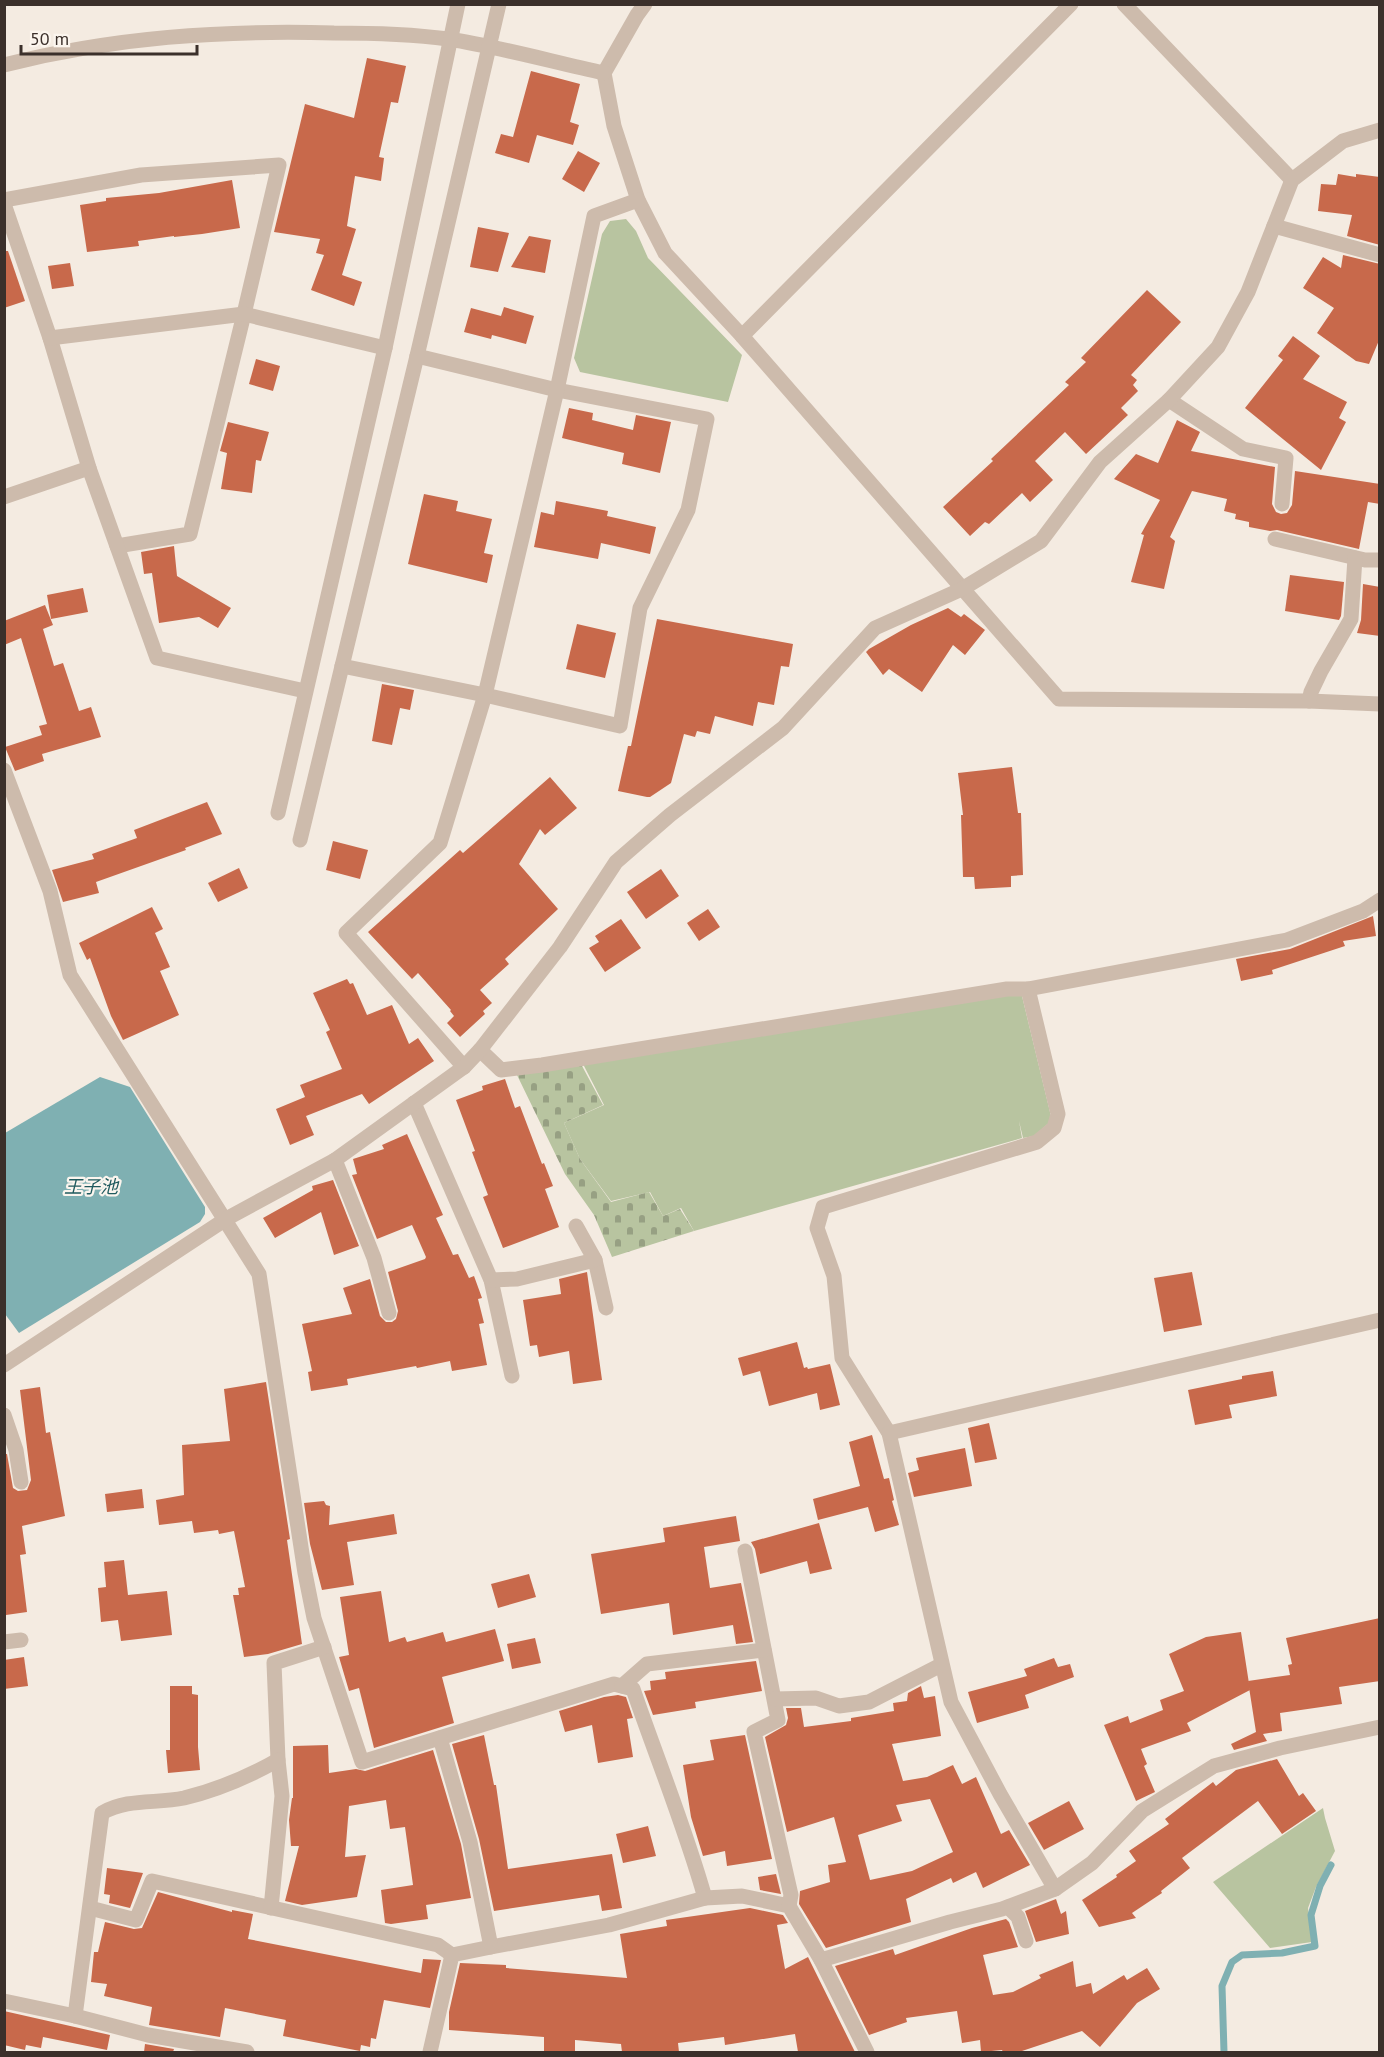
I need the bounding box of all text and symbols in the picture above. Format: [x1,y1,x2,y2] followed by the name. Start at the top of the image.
[21,18,196,56] scale bar
[30,27,69,50] text: 50 m
[64,1175,120,1198] water label: 王子池

